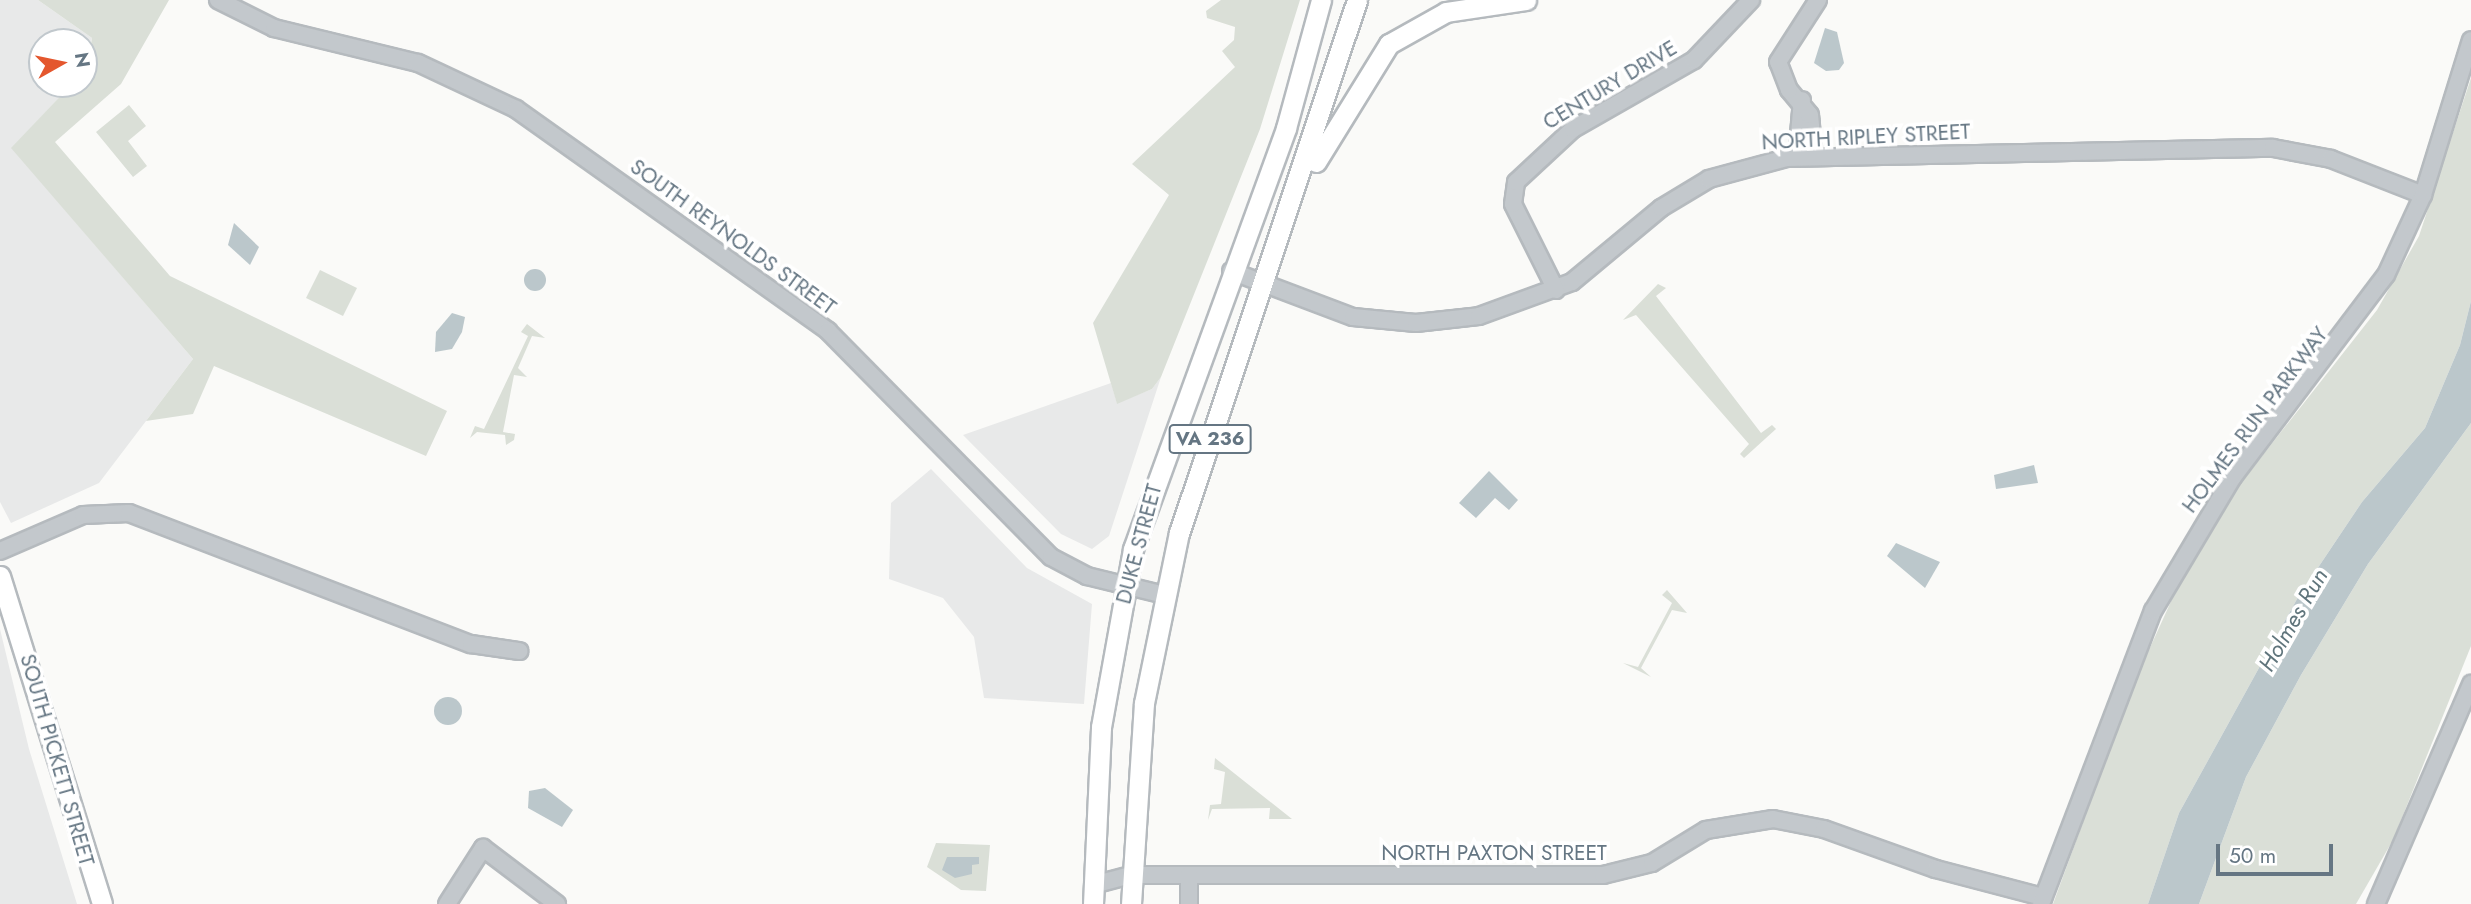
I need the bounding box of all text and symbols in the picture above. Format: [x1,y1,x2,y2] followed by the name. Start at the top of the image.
[28,28,98,98] north arrow
[1539,35,1681,135] street label: CENTURY DRIVE
[68,50,97,70] text: N
[1761,119,1971,155] street label: NORTH RIPLEY STREET
[625,154,841,320] street label: SOUTH REYNOLDS STREET
[2177,322,2333,518] street label: HOLMES RUN PARKWAY
[1168,424,1252,454] road number: VA 236
[1111,481,1167,607] street label: DUKE STREET
[2253,564,2333,676] water label: Holmes Run
[15,651,99,869] street label: SOUTH PICKETT STREET
[2219,830,2336,874] scale bar
[1381,840,1607,866] street label: NORTH PAXTON STREET
[2229,841,2276,871] text: 50 m

